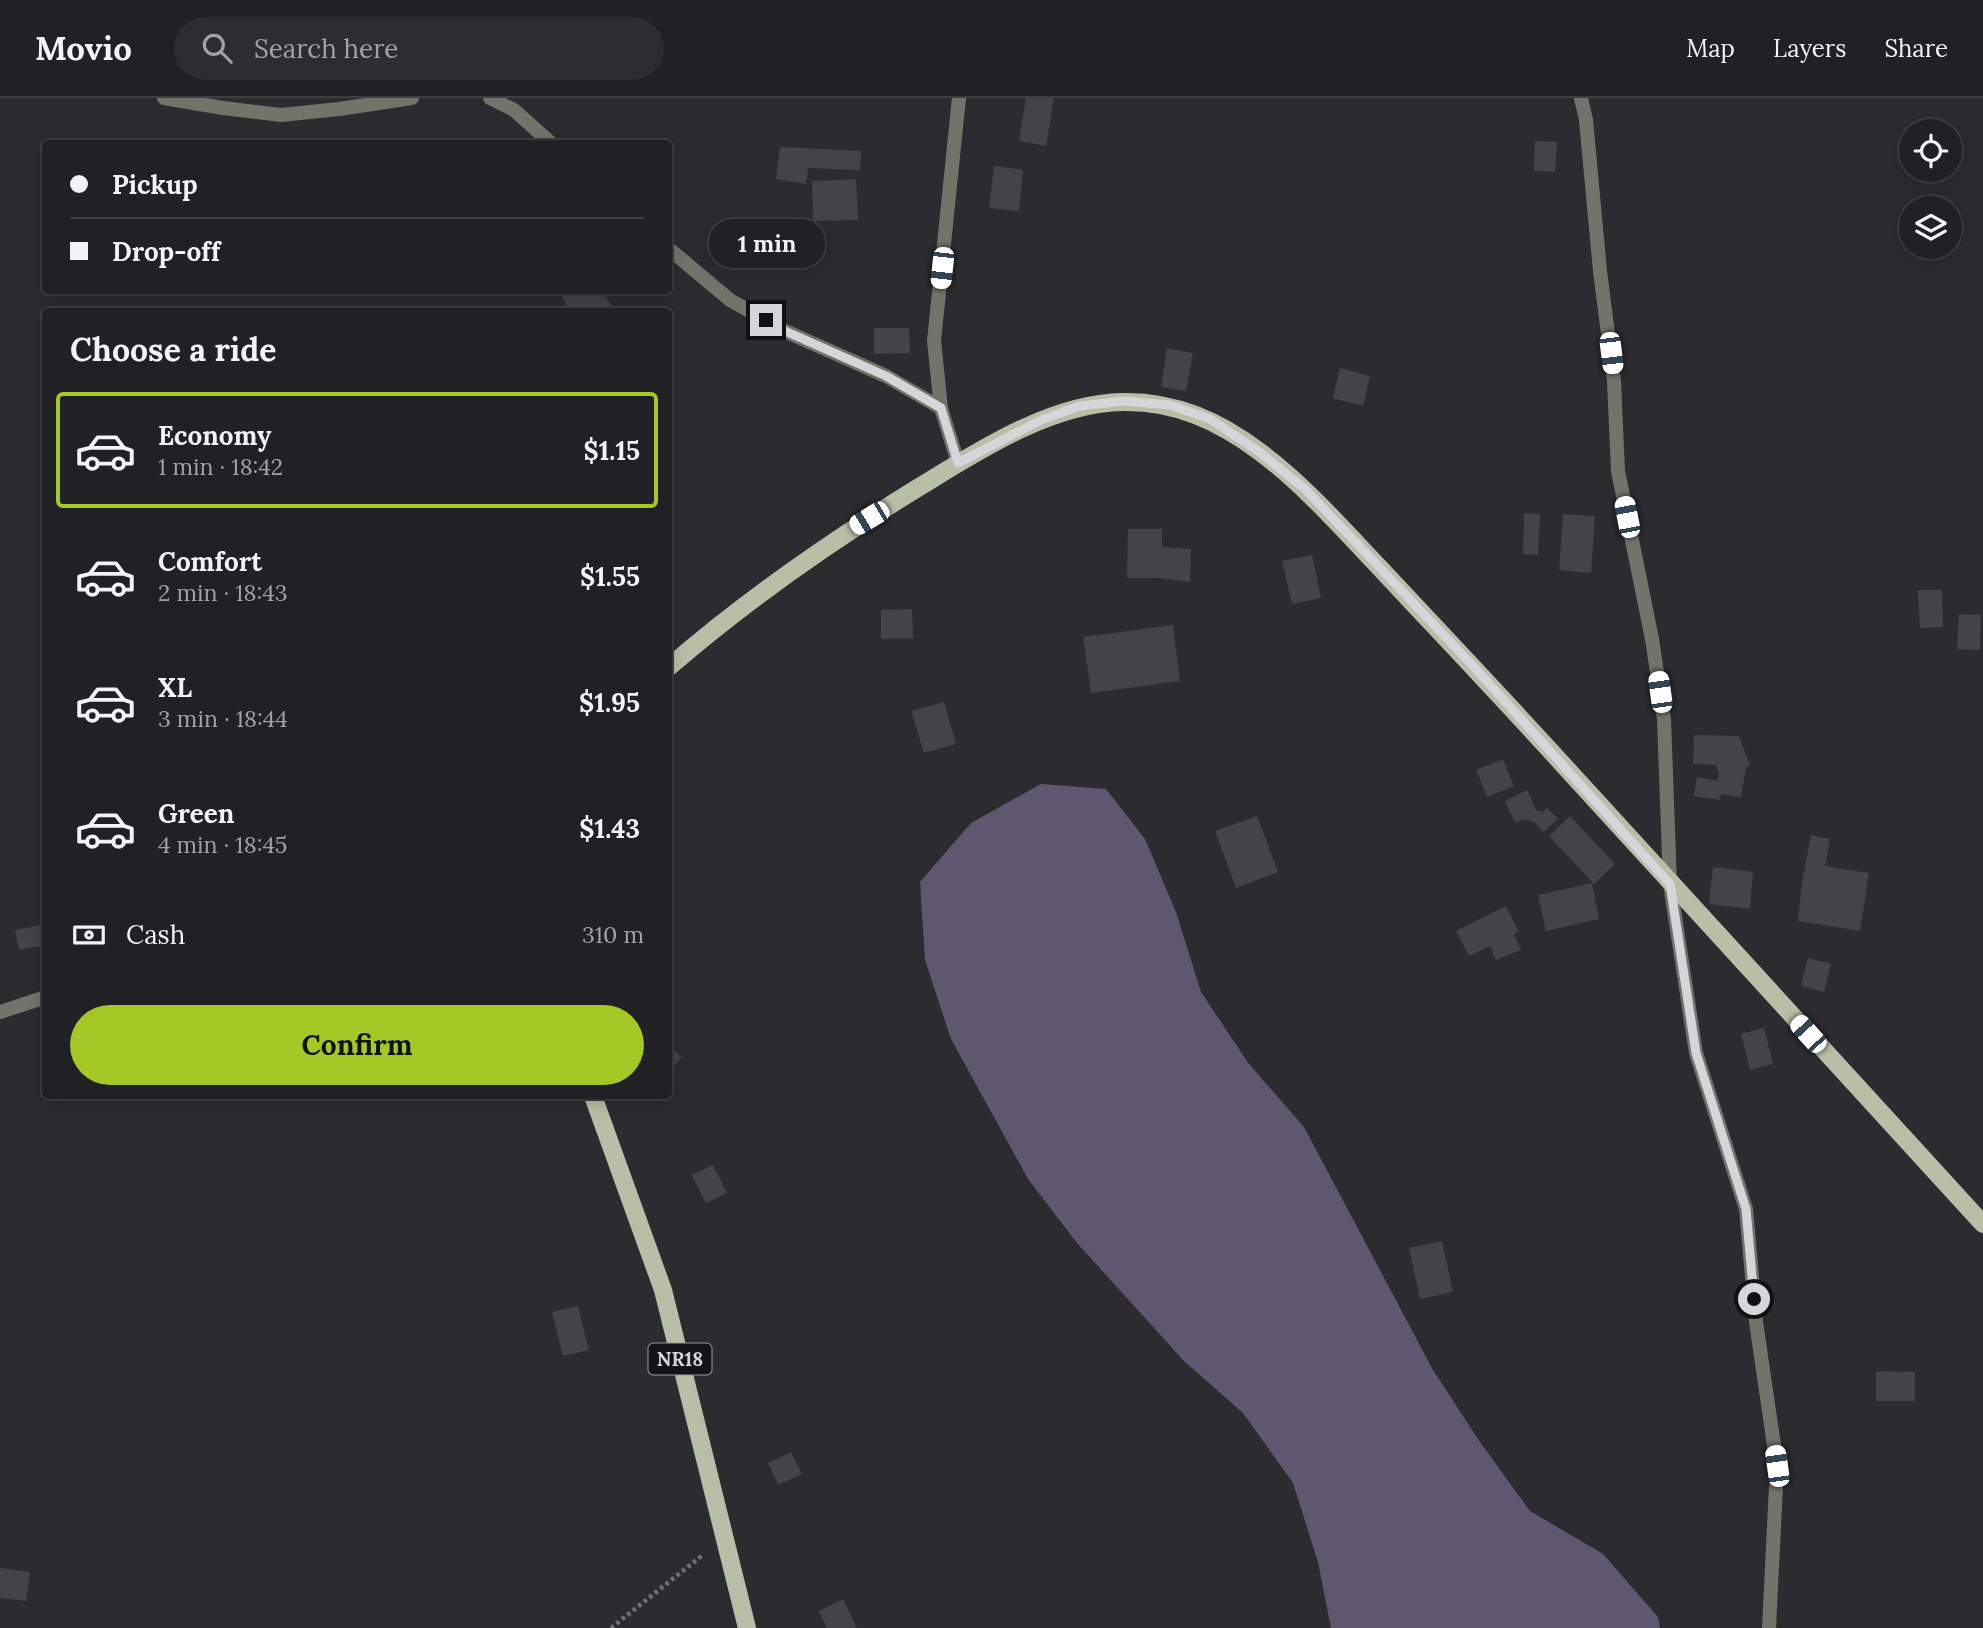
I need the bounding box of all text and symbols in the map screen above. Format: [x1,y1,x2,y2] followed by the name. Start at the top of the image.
[174,17,664,80] search box
[35,27,132,69] text: Movio
[198,29,236,67] icon: search
[254,32,398,65] text: Search here
[1686,33,1735,64] text: Map
[1773,33,1846,64] text: Layers
[1884,33,1948,64] text: Share
[1899,119,1962,259] map controls
[1899,119,1962,182] button: locate
[112,168,198,201] text: Pickup
[1899,196,1962,259] button: layers
[708,218,824,268] callout: 1 min
[738,229,796,258] text: 1 min
[112,235,220,268] text: Drop-off
[930,246,955,290] car
[750,304,782,336] route end
[70,329,277,370] text: Choose a ride
[1599,331,1624,375] car
[74,419,137,482] icon: car
[158,419,271,452] text: Economy
[584,434,640,467] text: $1.15
[158,452,283,481] text: 1 min · 18:42
[1613,494,1642,540] car
[846,498,893,538] car
[74,545,137,608] icon: car
[158,545,262,578] text: Comfort
[580,560,640,593] text: $1.55
[158,578,288,607] text: 2 min · 18:43
[1647,670,1674,714] car
[74,671,137,734] icon: car
[158,671,192,704] text: XL
[579,686,640,719] text: $1.95
[158,704,288,733] text: 3 min · 18:44
[74,797,137,860] icon: car
[158,797,234,830] text: Green
[579,812,640,845] text: $1.43
[158,830,287,859] text: 4 min · 18:45
[70,916,108,954] icon: cash
[126,918,185,951] text: Cash
[582,920,644,949] text: 310 m
[70,1005,644,1085] button: Confirm
[1787,1011,1830,1057] car
[1738,1283,1770,1315] route start
[648,1344,712,1374] road number: NR18
[1764,1444,1791,1488] car

